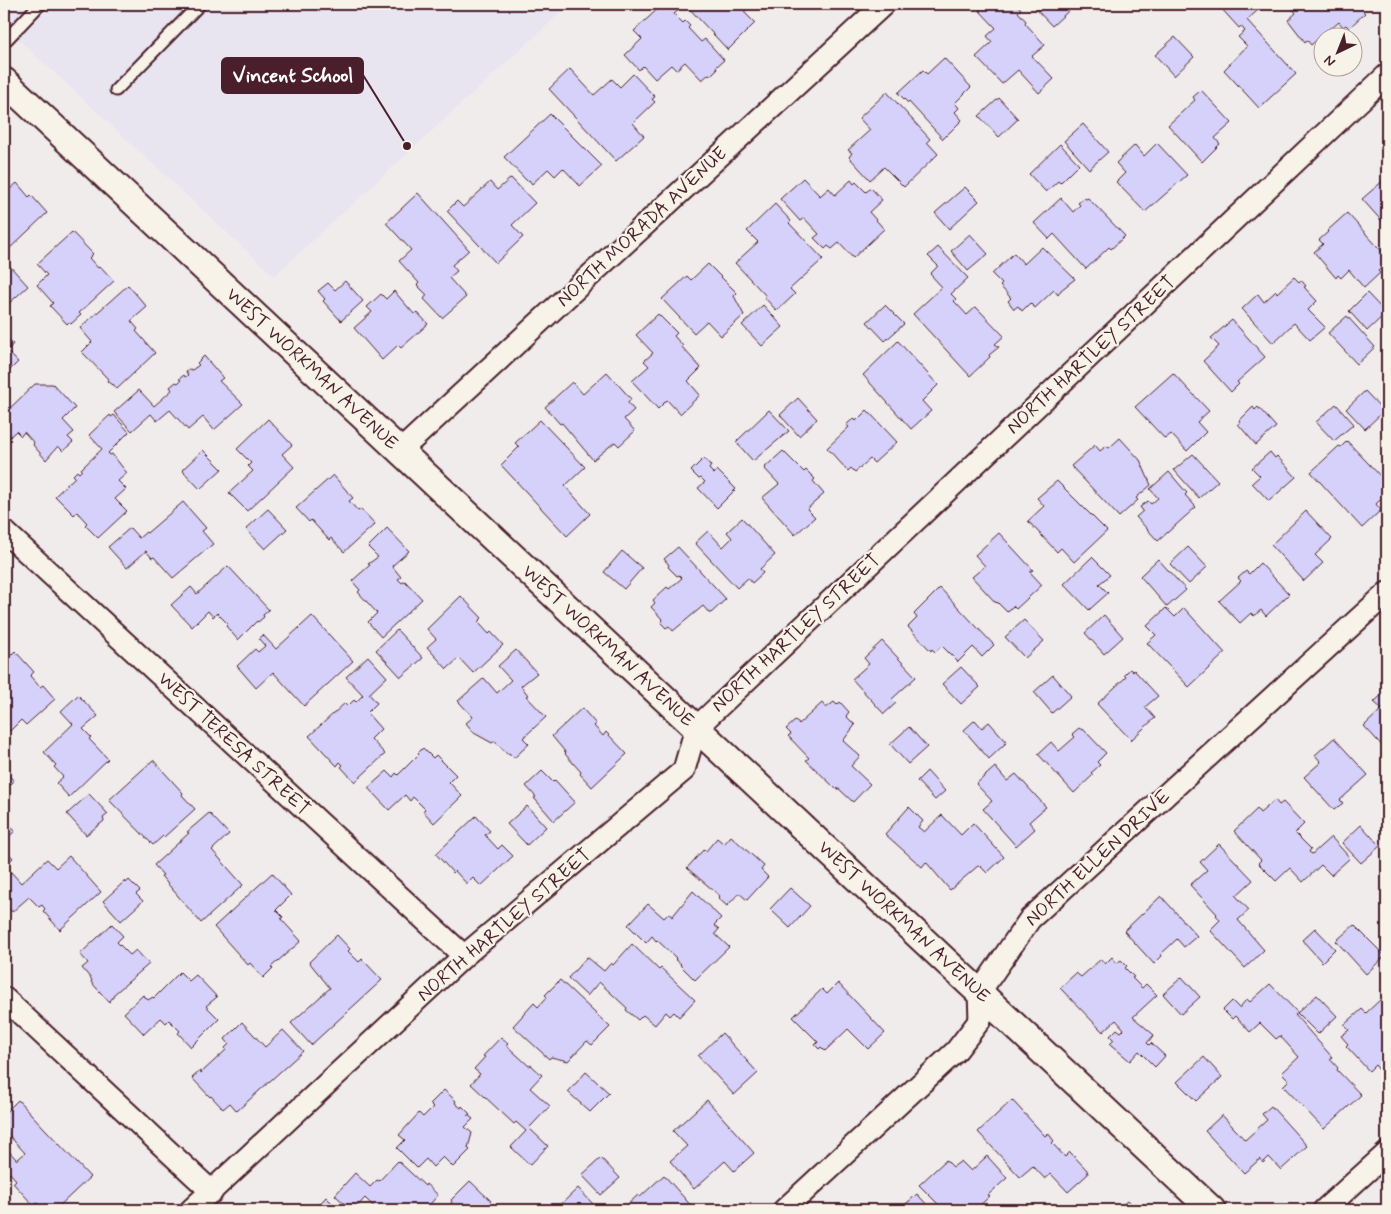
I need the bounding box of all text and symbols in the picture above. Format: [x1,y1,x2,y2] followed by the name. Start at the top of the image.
[1314,28,1364,78] north arrow
[1320,51,1339,71] text: N
[222,58,363,93] callout: Vincent School
[233,63,353,90] text: Vincent School
[551,141,733,313] street label: NORTH MORADA AVENUE
[1001,270,1181,440] street label: NORTH HARTLEY STREET
[220,282,404,456] street label: WEST WORKMAN AVENUE
[706,548,886,718] street label: NORTH HARTLEY STREET
[516,559,700,733] street label: WEST WORKMAN AVENUE
[152,667,316,821] street label: WEST TERESA STREET
[1020,784,1176,932] street label: NORTH ELLEN DRIVE
[812,835,996,1009] street label: WEST WORKMAN AVENUE
[412,843,596,1007] street label: NORTH HARTLEY STREET

